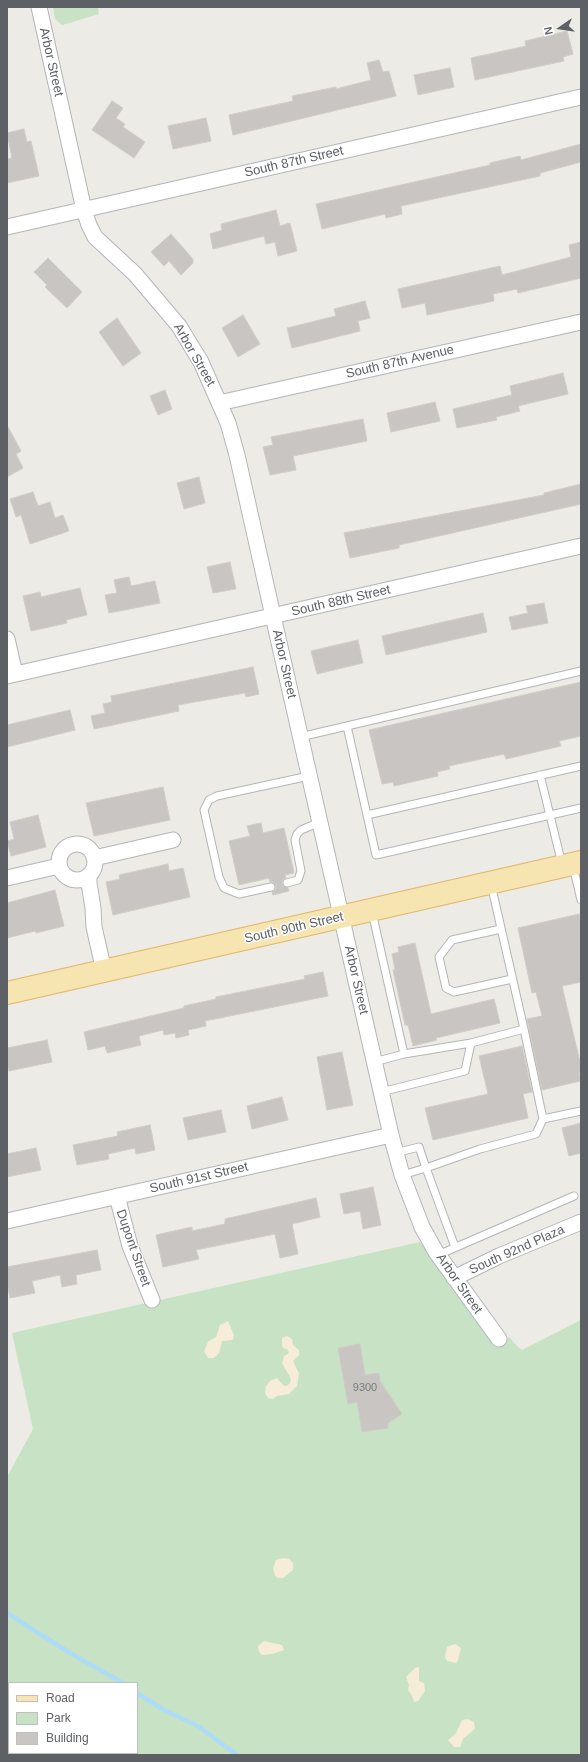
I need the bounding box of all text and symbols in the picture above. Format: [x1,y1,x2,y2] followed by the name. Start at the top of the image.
[540,8,580,48] north arrow
[542,25,555,36] text: N
[36,26,66,98] street label: Arbor Street
[243,143,345,181] street label: South 87th Street
[170,321,218,389] street label: Arbor Street
[344,342,456,382] street label: South 87th Avenue
[290,582,392,620] street label: South 88th Street
[269,628,299,700] street label: Arbor Street
[243,909,345,947] street label: South 90th Street
[341,944,371,1016] street label: Arbor Street
[148,1159,250,1197] street label: South 91st Street
[113,1208,153,1288] street label: Dupont Street
[467,1222,567,1278] street label: South 92nd Plaza
[433,1251,485,1317] street label: Arbor Street
[353,1381,377,1395] house number: 9300
[8,1682,138,1754] legend
[46,1691,75,1705] text: Road
[46,1711,71,1725] text: Park
[46,1731,89,1745] text: Building

